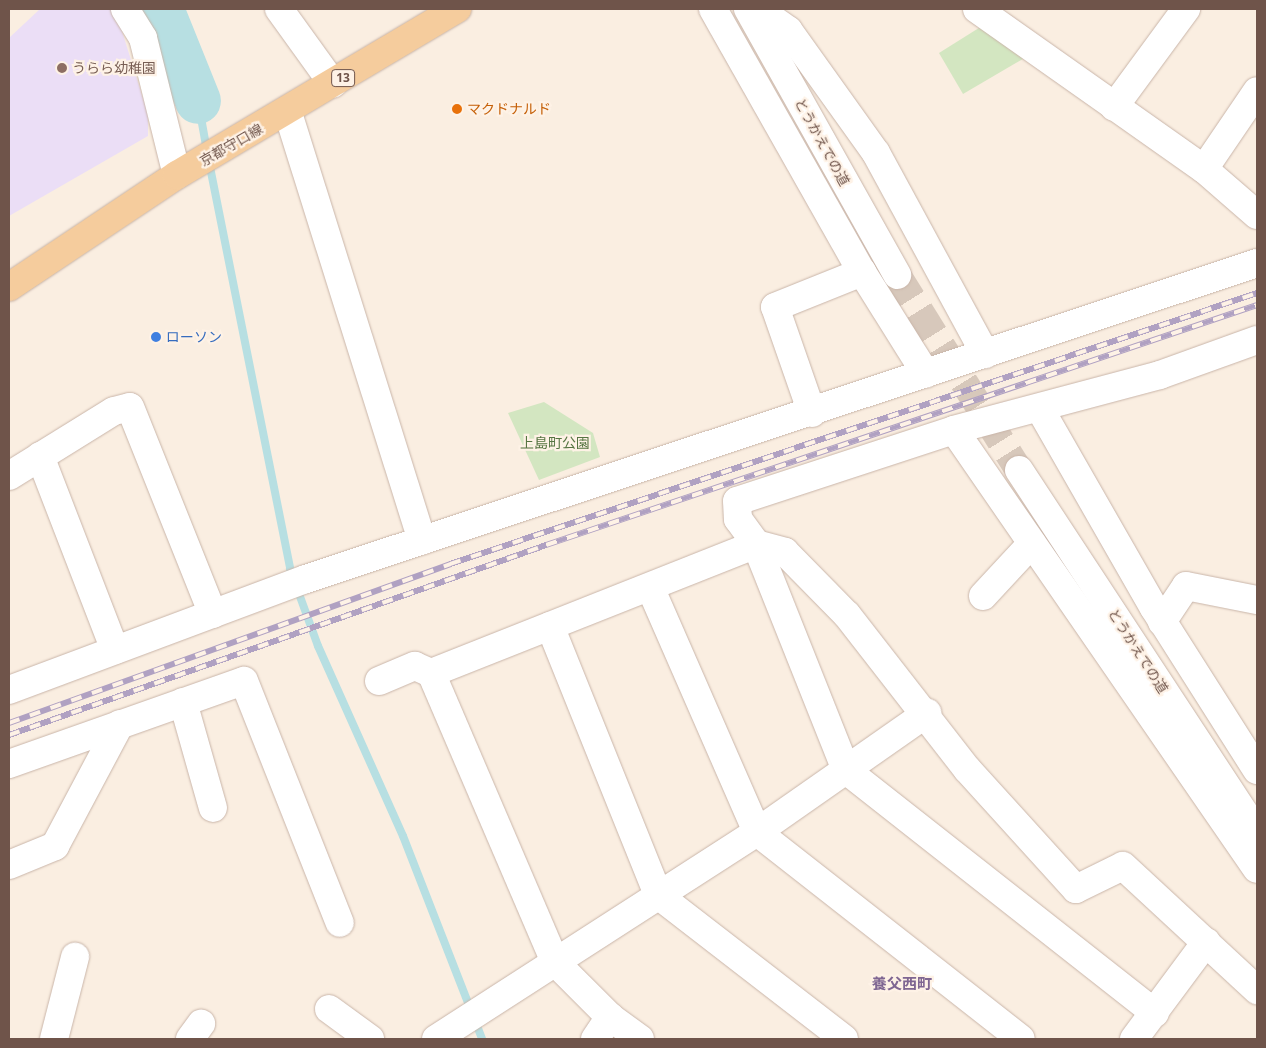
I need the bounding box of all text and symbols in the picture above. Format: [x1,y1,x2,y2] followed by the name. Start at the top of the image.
[72,60,156,76] place label: うらら幼稚園
[56,62,68,74] marker: うらら幼稚園
[330,68,356,88] road number: 13
[791,95,853,189] street label: とうかえでの道
[467,101,551,117] place label: マクドナルド
[451,103,463,115] marker: マクドナルド
[196,120,266,170] street label: 京都守口線
[166,329,222,345] place label: ローソン
[150,331,162,343] marker: ローソン
[520,435,590,451] park label: 上島町公園
[1104,605,1172,697] street label: とうかえでの道
[872,975,932,993] district label: 養父西町

